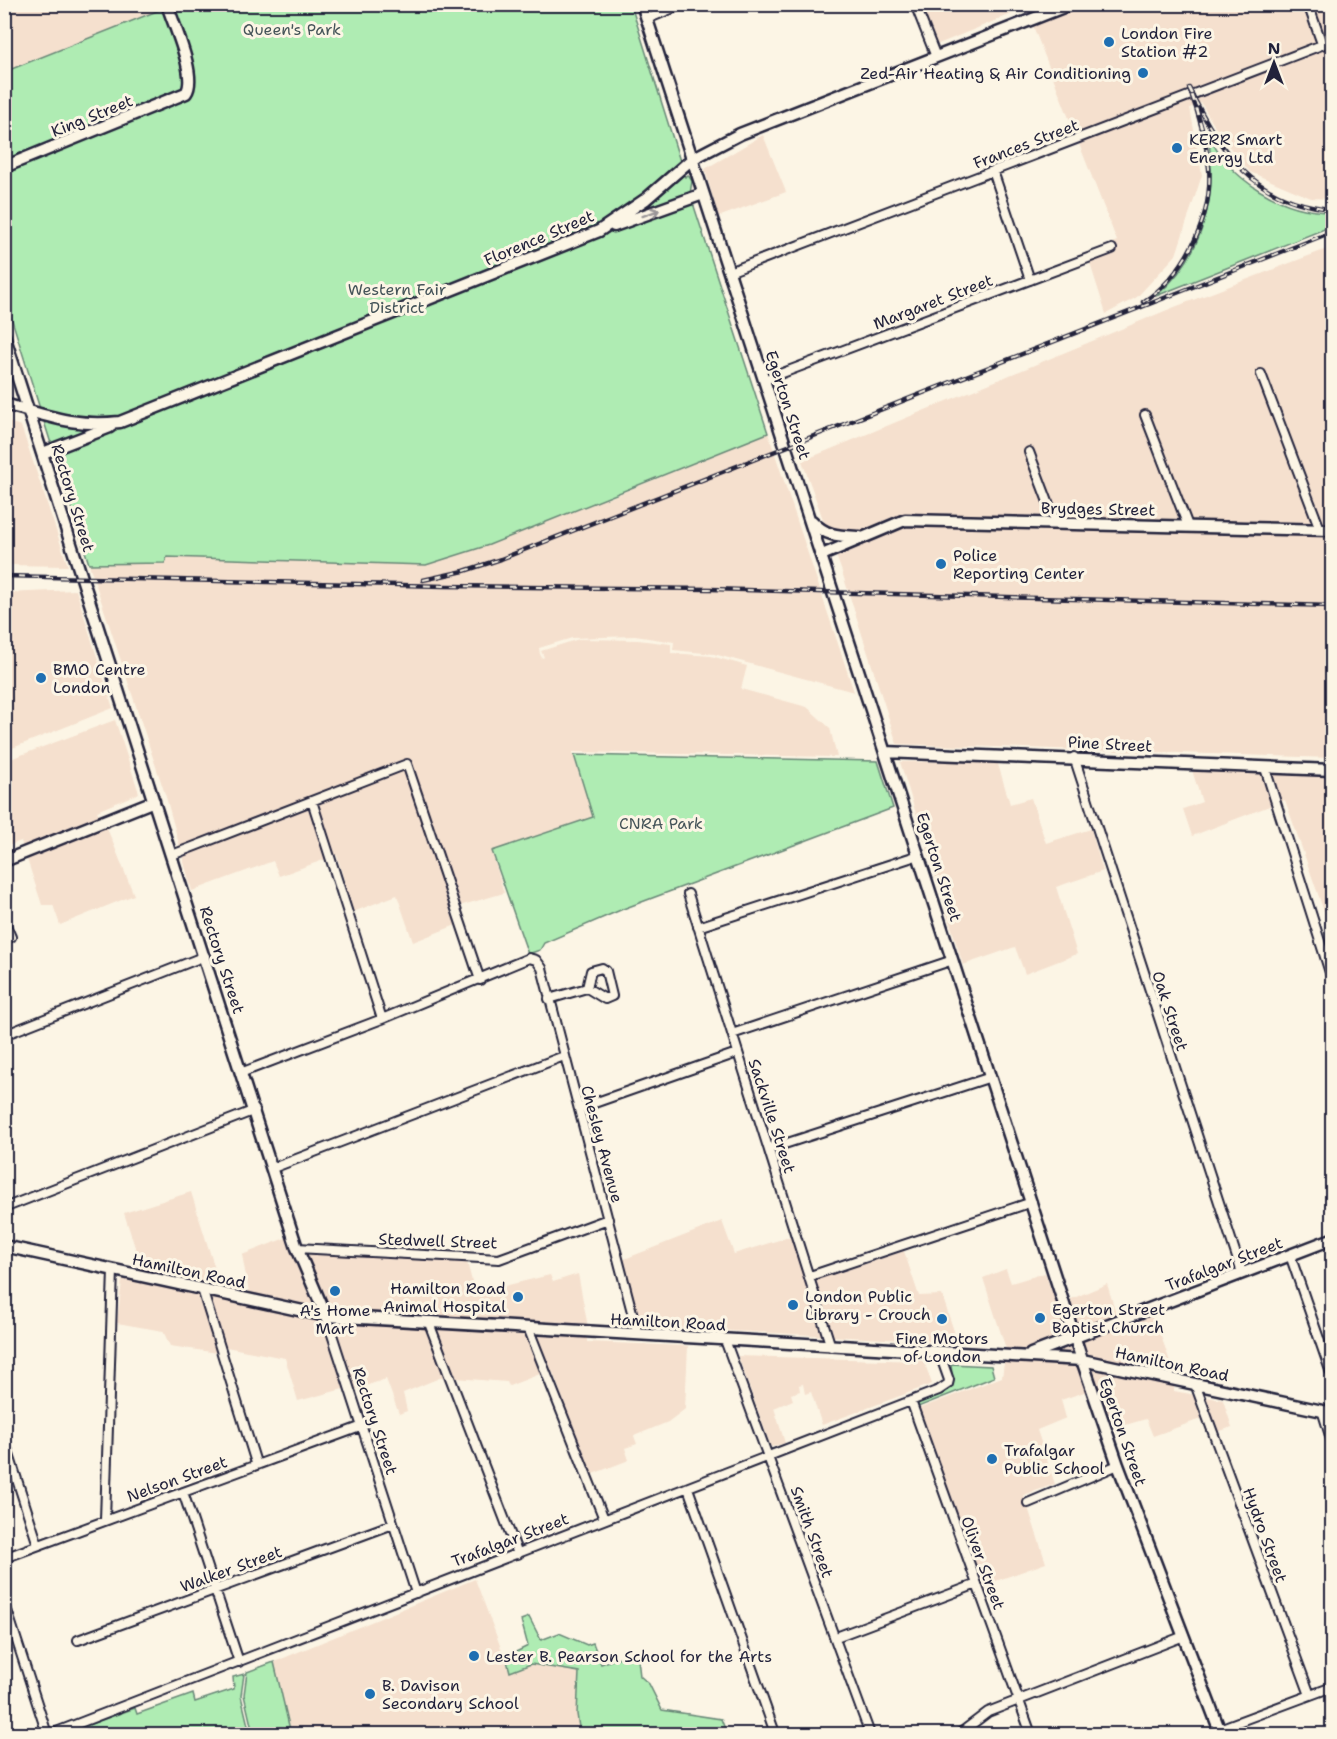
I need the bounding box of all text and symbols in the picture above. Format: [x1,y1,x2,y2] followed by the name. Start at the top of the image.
[243,19,341,40] park label: Queen's Park
[1121,23,1212,62] place label: London Fire Station #2
[1244,33,1304,93] north arrow
[1102,35,1116,49] marker: London Fire Station #2
[1268,38,1280,59] text: N
[860,63,1131,84] place label: Zed-Air Heating & Air Conditioning
[1136,66,1150,80] marker: Zed-Air Heating & Air Conditioning
[48,90,136,142] street label: King Street
[970,114,1082,174] street label: Frances Street
[1189,129,1282,168] place label: KERR Smart Energy Ltd
[1170,141,1184,155] marker: KERR Smart Energy Ltd
[481,205,597,271] street label: Florence Street
[641,206,660,217] one-way arrow
[870,270,996,334] street label: Margaret Street
[348,279,446,318] park label: Western Fair District
[761,348,815,462] street label: Egerton Street
[47,441,99,555] street label: Rectory Street
[1041,498,1155,520] street label: Brydges Street
[953,545,1085,584] place label: Police Reporting Center
[934,557,948,571] marker: Police Reporting Center
[53,659,146,698] place label: BMO Centre London
[34,671,48,685] marker: BMO Centre London
[1067,731,1153,757] street label: Pine Street
[912,810,966,924] street label: Egerton Street
[619,813,703,834] park label: CNRA Park
[195,904,249,1016] street label: Rectory Street
[1147,968,1193,1054] street label: Oak Street
[744,1056,800,1176] street label: Sackville Street
[576,1083,628,1205] street label: Chesley Avenue
[378,1228,498,1254] street label: Stedwell Street
[1162,1232,1286,1296] street label: Trafalgar Street
[130,1249,248,1293] street label: Hamilton Road
[383,1278,506,1317] place label: Hamilton Road Animal Hospital
[328,1284,342,1298] marker: A's Home Mart
[805,1286,931,1325] place label: London Public Library - Crouch
[511,1290,525,1304] marker: Hamilton Road Animal Hospital
[786,1298,800,1312] marker: London Public Library - Crouch
[1052,1299,1165,1338] place label: Egerton Street Baptist Church
[299,1300,371,1339] place label: A's Home Mart
[610,1308,726,1336] street label: Hamilton Road
[1033,1311,1047,1325] marker: Egerton Street Baptist Church
[935,1312,949,1326] marker: Fine Motors of London
[895,1328,989,1367] place label: Fine Motors of London
[1113,1342,1231,1386] street label: Hamilton Road
[348,1365,402,1477] street label: Rectory Street
[1095,1375,1151,1489] street label: Egerton Street
[1004,1440,1105,1479] place label: Trafalgar Public School
[124,1451,230,1507] street label: Nelson Street
[985,1452,999,1466] marker: Trafalgar Public School
[786,1483,838,1581] street label: Smith Street
[1238,1485,1292,1585] street label: Hydro Street
[448,1508,572,1572] street label: Trafalgar Street
[956,1513,1010,1613] street label: Oliver Street
[177,1541,285,1597] street label: Walker Street
[486,1646,772,1667] place label: Lester B. Pearson School for the Arts
[467,1649,481,1663] marker: Lester B. Pearson School for the Arts
[382,1675,519,1714] place label: B. Davison Secondary School
[363,1687,377,1701] marker: B. Davison Secondary School

